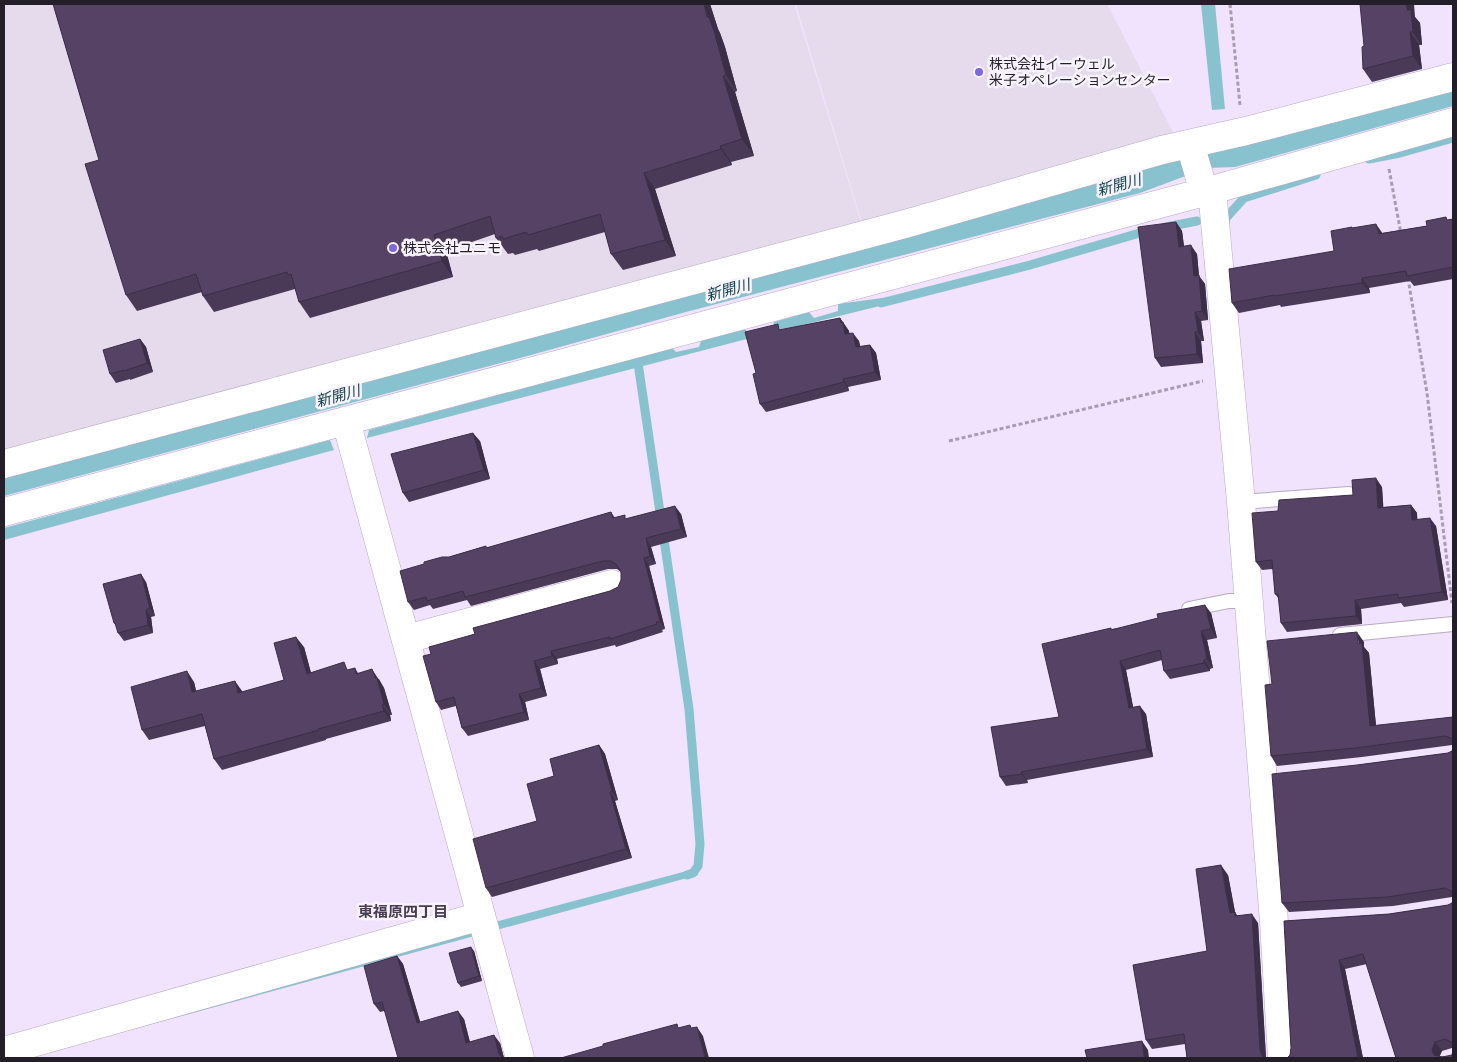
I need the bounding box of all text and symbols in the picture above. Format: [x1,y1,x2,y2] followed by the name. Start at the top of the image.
[989,55,1171,88] place label: 株式会社イーウェル 米子オペレーションセンター
[973,66,985,78] marker: 株式会社イーウェル 米子オペレーションセンター
[1095,169,1145,199] water label: 新開川
[403,239,501,256] place label: 株式会社ユニモ
[387,242,399,254] marker: 株式会社ユニモ
[704,274,754,304] water label: 新開川
[314,380,364,410] water label: 新開川
[358,902,448,920] district label: 東福原四丁目

